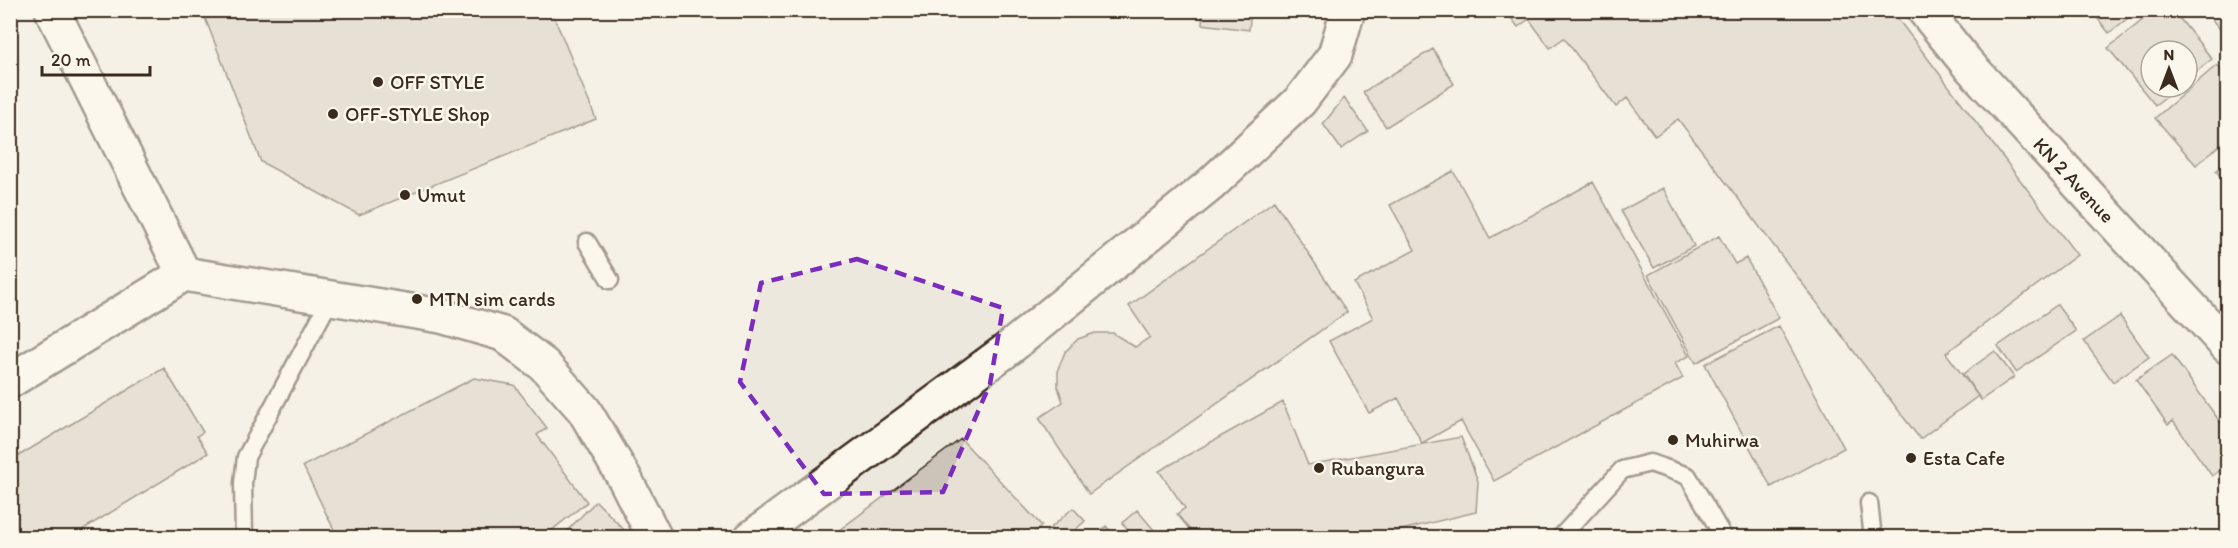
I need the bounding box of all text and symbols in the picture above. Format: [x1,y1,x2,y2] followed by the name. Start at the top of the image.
[42,39,150,77] scale bar
[2139,39,2199,99] north arrow
[2164,45,2174,64] text: N
[51,49,91,71] text: 20 m
[390,70,485,94] place label: OFF STYLE
[371,75,385,89] marker: OFF STYLE
[345,102,490,126] place label: OFF-STYLE Shop
[326,107,340,121] marker: OFF-STYLE Shop
[2028,132,2120,228] street label: KN 2 Avenue
[417,183,466,207] place label: Umut
[398,188,412,202] marker: Umut
[429,287,555,311] place label: MTN sim cards
[410,292,424,306] marker: MTN sim cards
[1685,428,1760,452] place label: Muhirwa
[1666,433,1680,447] marker: Muhirwa
[1923,446,2005,470] place label: Esta Cafe
[1904,451,1918,465] marker: Esta Cafe
[1331,456,1425,480] place label: Rubangura
[1312,461,1326,475] marker: Rubangura

